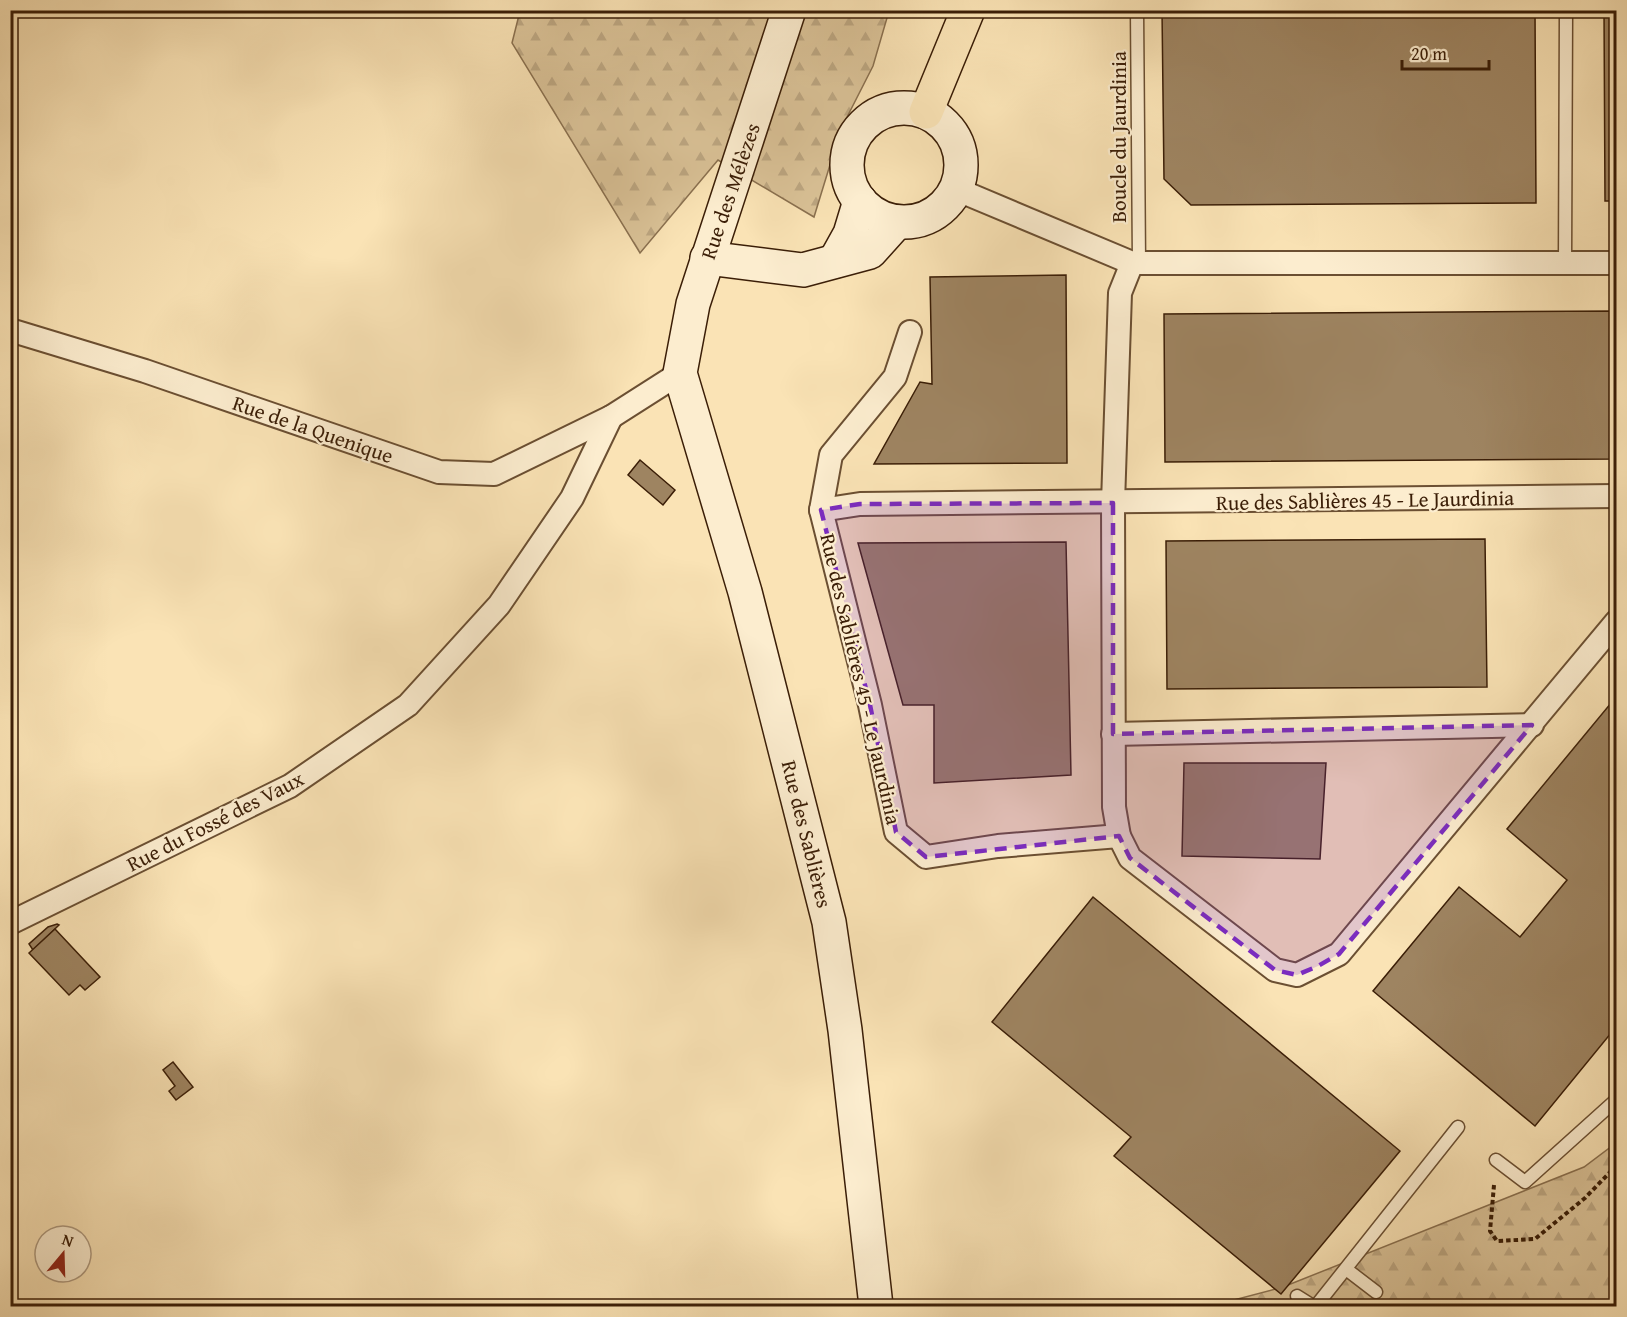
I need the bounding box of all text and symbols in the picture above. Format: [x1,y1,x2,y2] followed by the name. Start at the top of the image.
[1402,33,1489,71] scale bar
[1411,40,1447,67] text: 20 m
[1103,51,1134,223] street label: Boucle du Jaurdinia
[692,119,768,263] street label: Rue des Mélèzes
[229,387,398,471] street label: Rue de la Quenique
[1216,482,1514,518] street label: Rue des Sablières 45 - Le Jaurdinia
[812,530,910,828] street label: Rue des Sablières 45 - Le Jaurdinia
[774,757,840,911] street label: Rue des Sablières
[121,763,309,879] street label: Rue du Fossé des Vaux
[33,1224,93,1284] north arrow
[59,1227,77,1253] text: N

